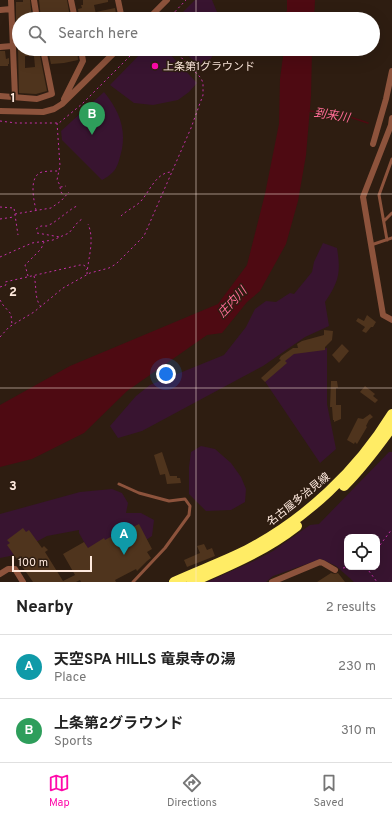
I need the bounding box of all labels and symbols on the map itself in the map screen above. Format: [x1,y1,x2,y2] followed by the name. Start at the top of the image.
[163,60,255,74] place label: 上条第1グラウンド
[150,61,160,71] marker: 上条第1グラウンド
[10,91,16,107] text: 1
[79,102,105,135] pin: B
[313,105,353,127] water label: 到来川
[215,283,252,321] water label: 庄内川
[9,285,17,301] text: 2
[156,364,176,384] your location
[264,470,333,529] street label: 名古屋多治見線
[9,479,17,495] text: 3
[111,522,137,555] pin: A
[12,554,92,573] scale bar

